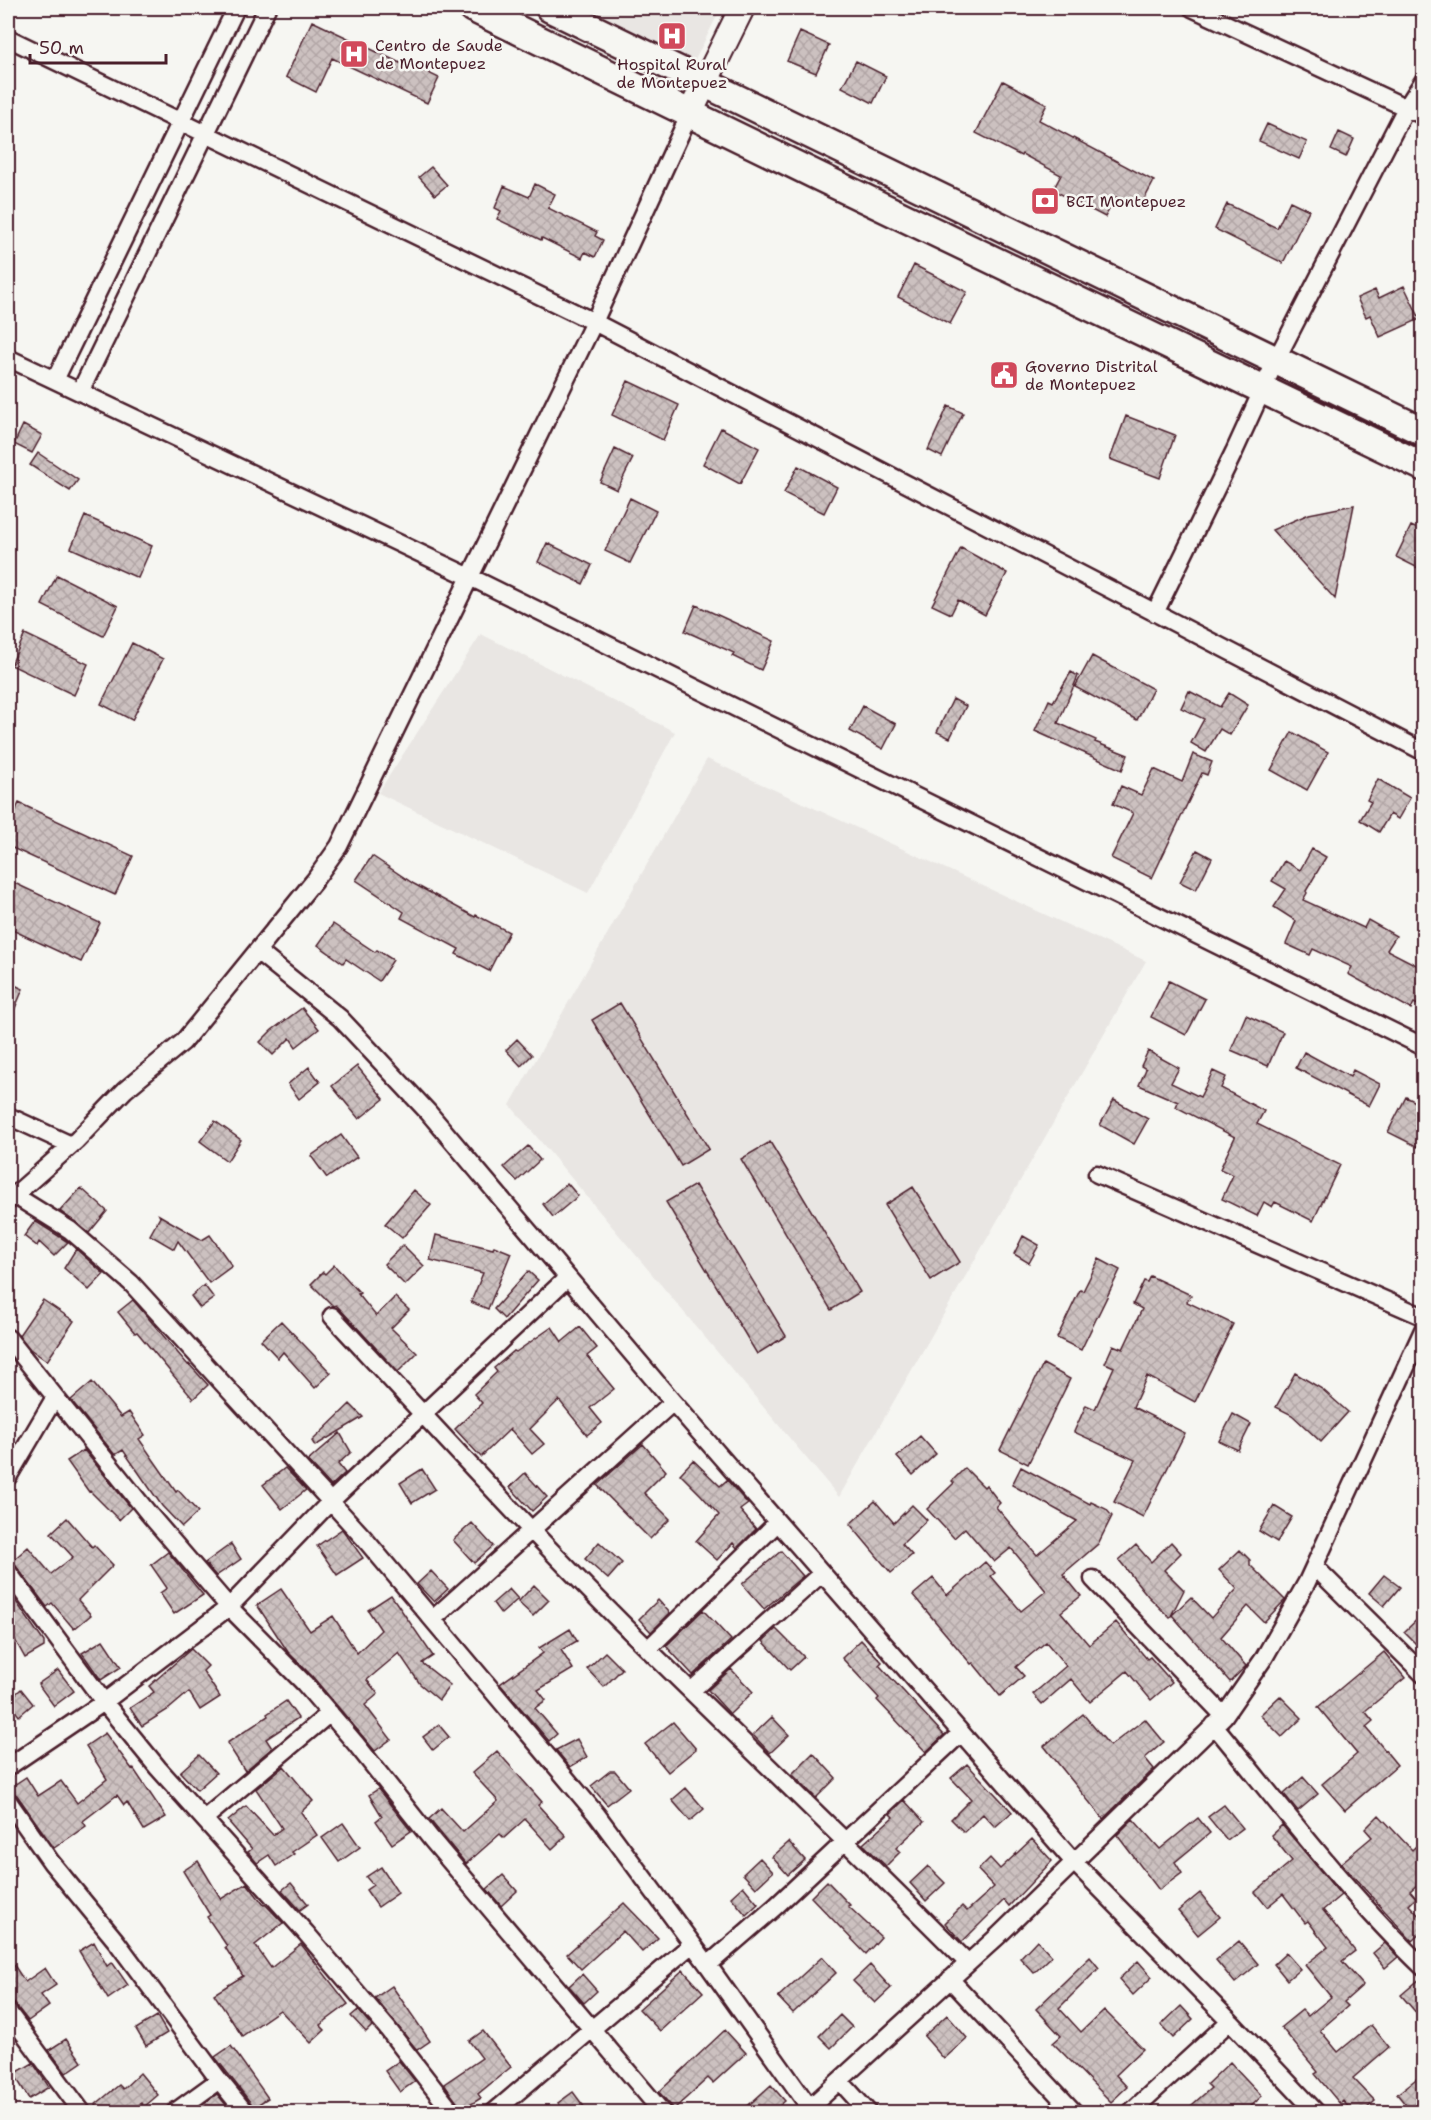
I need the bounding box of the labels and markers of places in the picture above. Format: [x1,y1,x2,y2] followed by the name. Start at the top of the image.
[656,20,688,52] hospital icon: Hospital Rural de Montepuez
[375,35,503,74] place label: Centro de Saude de Montepuez
[338,38,370,70] hospital icon: Centro de Saude de Montepuez
[616,54,728,93] place label: Hospital Rural de Montepuez
[1029,185,1061,217] bank icon: BCI Montepuez
[1066,191,1186,212] place label: BCI Montepuez
[1025,356,1158,395] place label: Governo Distrital de Montepuez
[988,359,1020,391] public building icon: Governo Distrital de Montepuez

